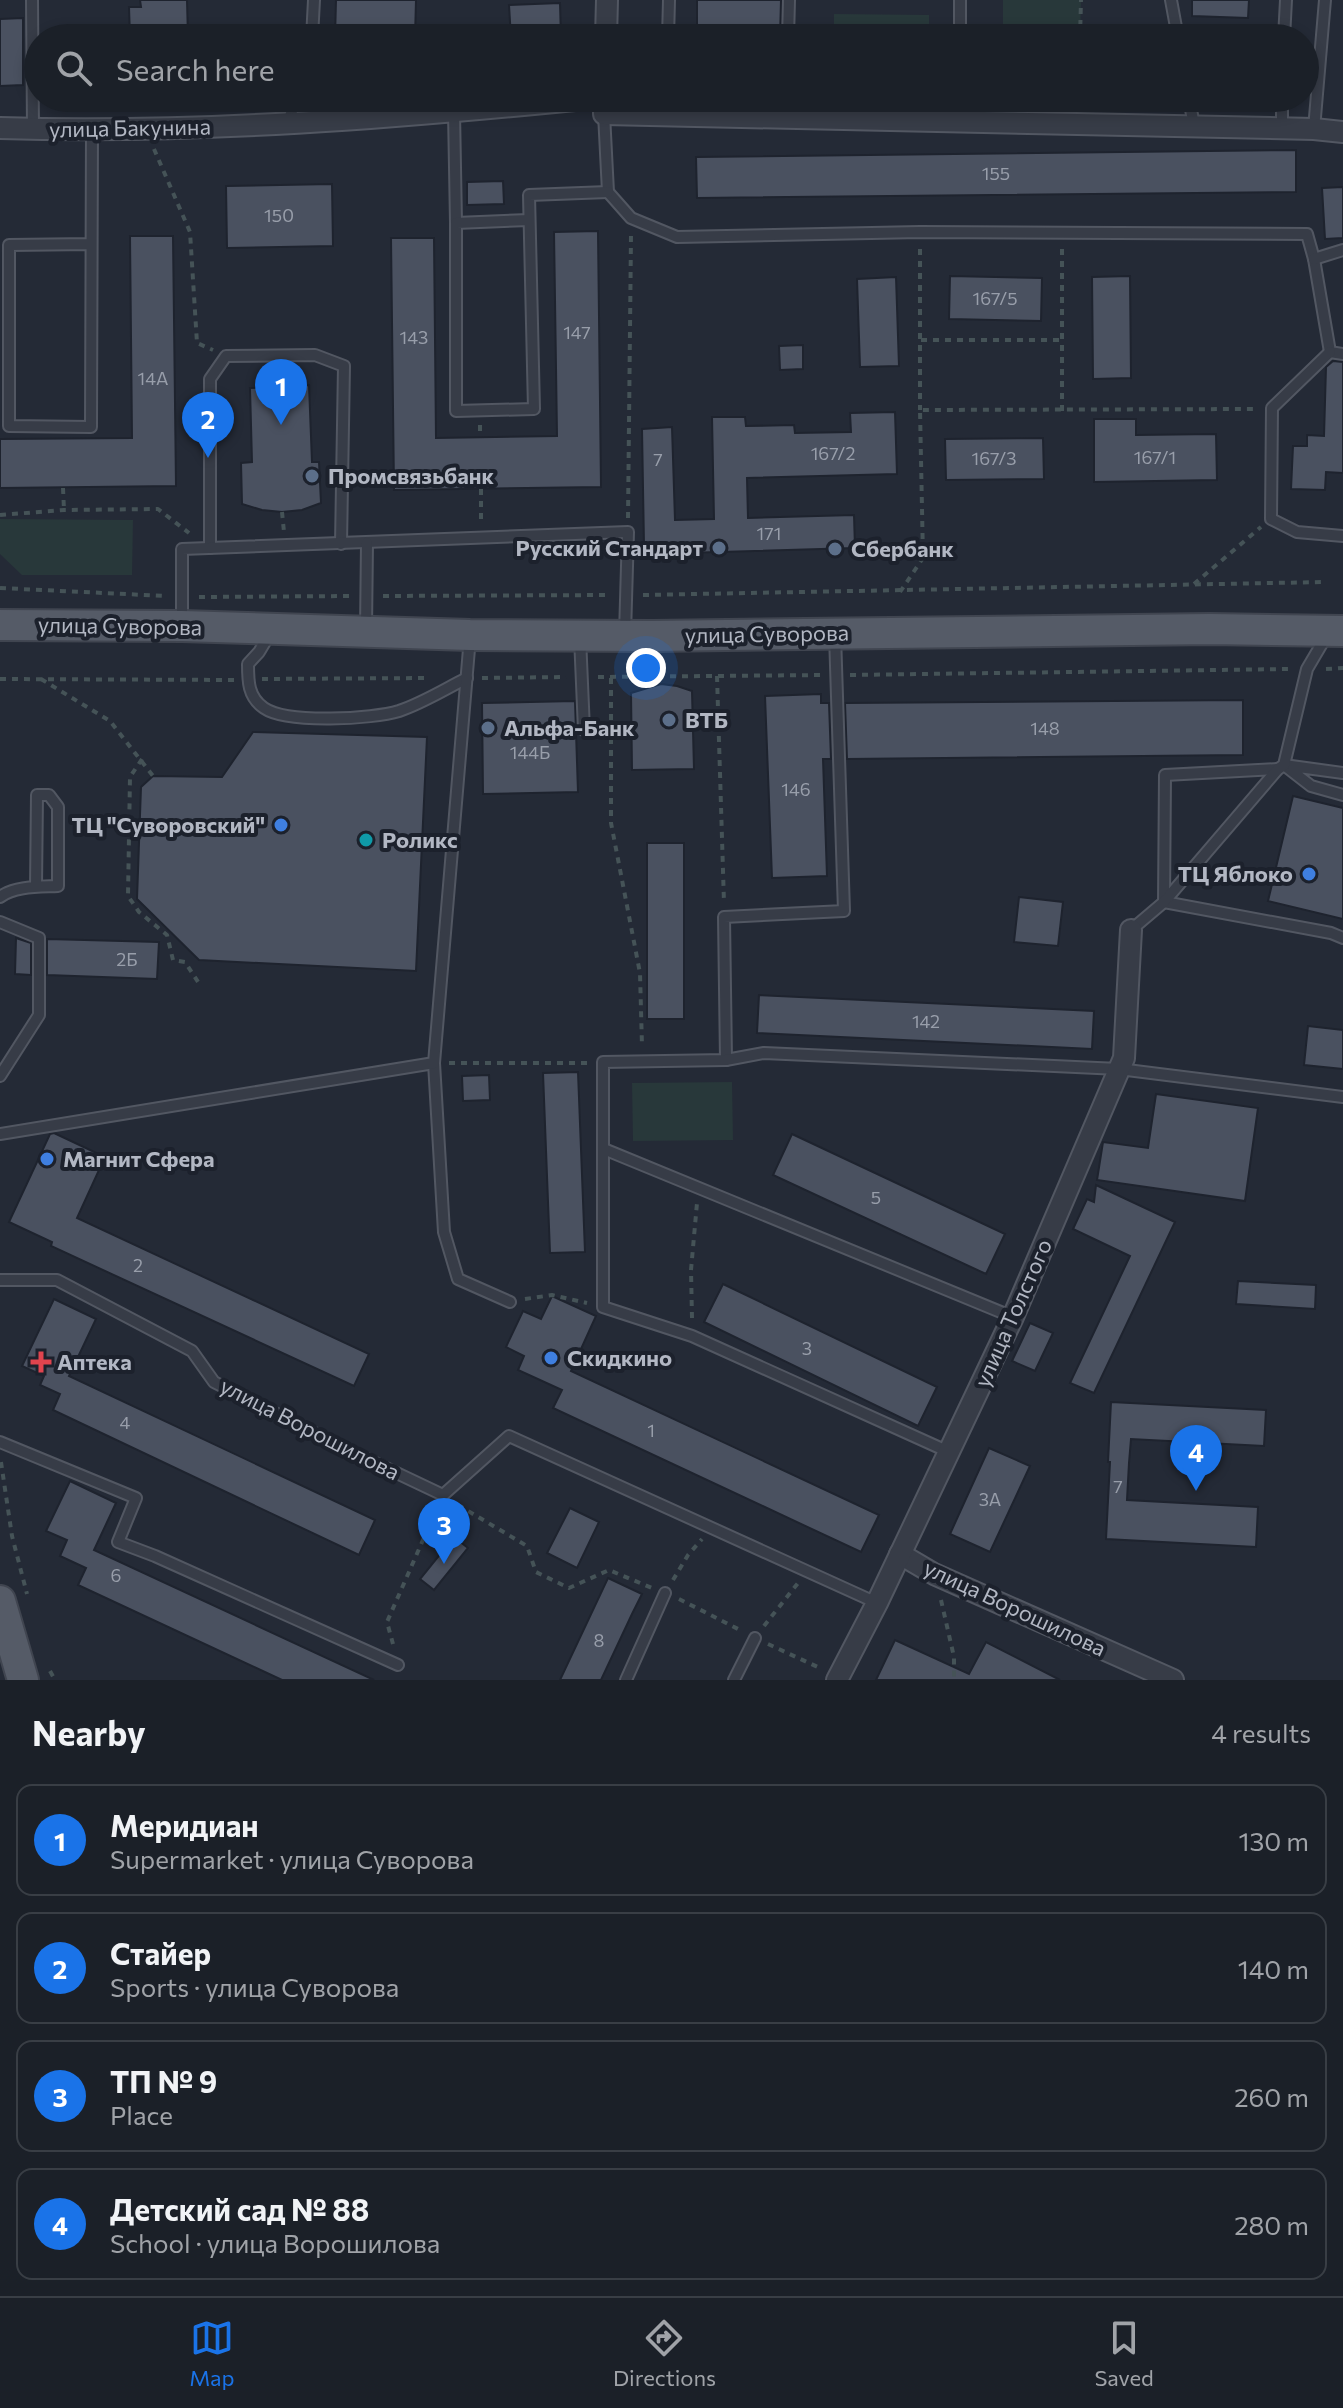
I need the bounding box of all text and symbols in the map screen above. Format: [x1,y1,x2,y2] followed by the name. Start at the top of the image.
[24,24,1319,112] search box
[52,46,96,90] icon: search
[116,50,275,87] text: Search here
[49,113,211,142] street label: улица Бакунина
[982,162,1010,184] house number: 155
[264,204,294,226] house number: 150
[972,287,1018,309] house number: 167/5
[563,321,591,343] house number: 147
[400,326,428,348] house number: 143
[255,359,307,425] pin: 1
[138,367,168,389] house number: 14А
[182,392,234,458] pin: 2
[811,442,855,464] house number: 167/2
[1134,446,1176,468] house number: 167/1
[971,447,1017,469] house number: 167/3
[653,448,663,470] house number: 7
[328,462,494,489] place label: Промсвязьбанк
[303,467,321,485] marker: Промсвязьбанк
[757,522,781,544] house number: 171
[515,534,703,561] place label: Русский Стандарт
[851,535,954,562] place label: Сбербанк
[710,539,728,557] marker: Русский Стандарт
[826,540,844,558] marker: Сбербанк
[38,611,202,640] street label: улица Суворова
[685,619,849,648] street label: улица Суворова
[626,648,666,688] your location
[685,706,728,733] place label: ВТБ
[660,711,678,729] marker: ВТБ
[504,714,635,741] place label: Альфа-Банк
[1030,717,1060,739] house number: 148
[479,719,497,737] marker: Альфа-Банк
[510,741,550,763] house number: 144Б
[781,778,811,800] house number: 146
[71,811,265,838] place label: ТЦ "Суворовский"
[272,816,290,834] marker: ТЦ "Суворовский"
[382,826,458,853] place label: Роликс
[357,831,375,849] marker: Роликс
[1178,860,1293,887] place label: ТЦ Яблоко
[1300,865,1318,883] marker: ТЦ Яблоко
[116,948,138,970] house number: 2Б
[912,1010,940,1032] house number: 142
[63,1145,214,1172] place label: Магнит Сфера
[38,1150,56,1168] marker: Магнит Сфера
[871,1186,881,1208] house number: 5
[968,1235,1057,1391] street label: улица Толстого
[133,1254,143,1276] house number: 2
[802,1337,812,1359] house number: 3
[567,1344,672,1371] place label: Скидкино
[57,1348,132,1375] place label: Аптека
[542,1349,560,1367] marker: Скидкино
[32,1353,50,1371] marker: Аптека
[216,1372,404,1485] street label: улица Ворошилова
[120,1411,131,1433] house number: 4
[647,1419,655,1441] house number: 1
[1170,1425,1222,1491] pin: 4
[1113,1475,1123,1497] house number: 7
[979,1488,1001,1510] house number: 3А
[418,1498,470,1564] pin: 3
[920,1554,1110,1662] street label: улица Ворошилова
[111,1564,121,1586] house number: 6
[594,1629,605,1651] house number: 8
[32,1711,146,1753] text: Nearby
[1211,1717,1311,1748] text: 4 results
[110,1806,259,1843] text: Меридиан
[54,1825,66,1856] text: 1
[1238,1825,1309,1856] text: 130 m
[110,1843,474,1874] text: Supermarket · улица Суворова
[110,1934,211,1971] text: Стайер
[53,1953,67,1984] text: 2
[1238,1953,1309,1984] text: 140 m
[110,1971,399,2002] text: Sports · улица Суворова
[110,2062,217,2099] text: ТП № 9
[52,2081,68,2112] text: 3
[1234,2081,1309,2112] text: 260 m
[110,2099,173,2130] text: Place
[110,2190,369,2227] text: Детский сад № 88
[52,2209,68,2240] text: 4
[1234,2209,1309,2240] text: 280 m
[110,2227,440,2258] text: School · улица Ворошилова
[189,2316,235,2391] tab: Map
[613,2316,716,2391] tab: Directions
[1094,2316,1154,2391] tab: Saved

